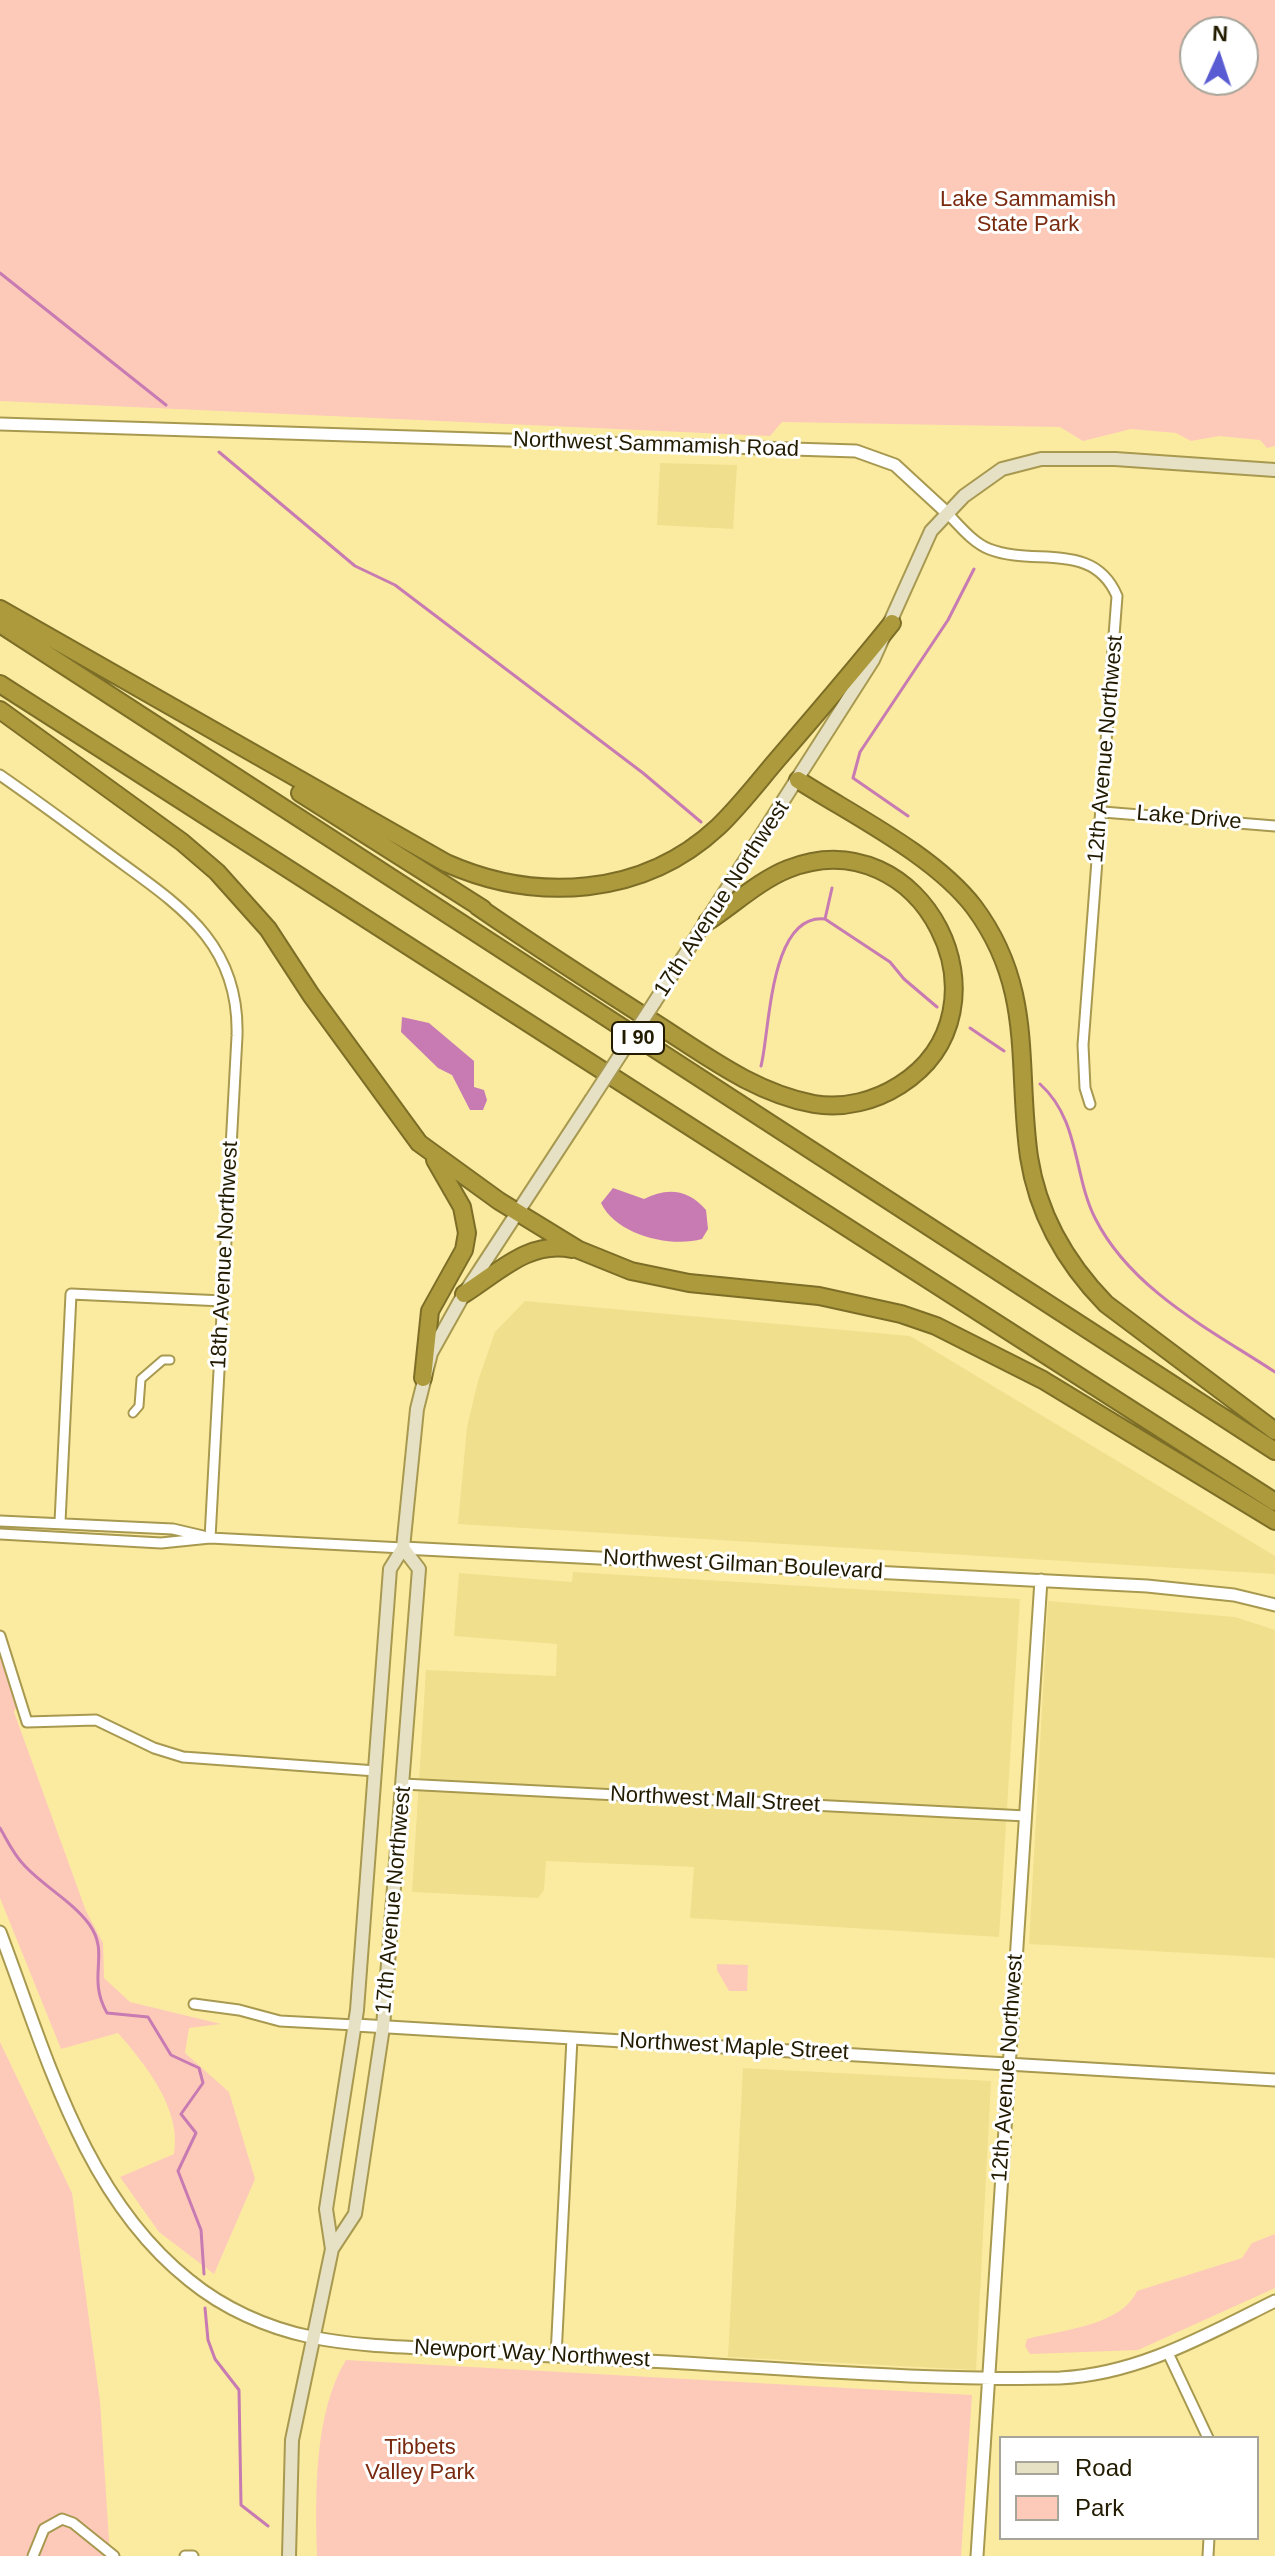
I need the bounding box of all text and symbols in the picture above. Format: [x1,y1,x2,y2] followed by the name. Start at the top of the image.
[1179,16,1259,96] north arrow
[1212,21,1229,46] text: N
[940,187,1116,238] park label: Lake Sammamish State Park
[513,427,799,463] street label: Northwest Sammamish Road
[1083,634,1129,864] street label: 12th Avenue Northwest
[649,796,795,1002] street label: 17th Avenue Northwest
[1135,800,1243,836] street label: Lake Drive
[612,1022,664,1054] road number: I 90
[206,1140,244,1370] street label: 18th Avenue Northwest
[602,1544,884,1586] street label: Northwest Gilman Boulevard
[609,1781,821,1819] street label: Northwest Mall Street
[371,1785,417,2015] street label: 17th Avenue Northwest
[987,1953,1029,2183] street label: 12th Avenue Northwest
[619,2028,849,2066] street label: Northwest Maple Street
[413,2335,651,2373] street label: Newport Way Northwest
[365,2435,475,2486] park label: Tibbets Valley Park
[999,2436,1259,2540] legend
[1075,2454,1132,2481] text: Road
[1075,2494,1124,2521] text: Park

